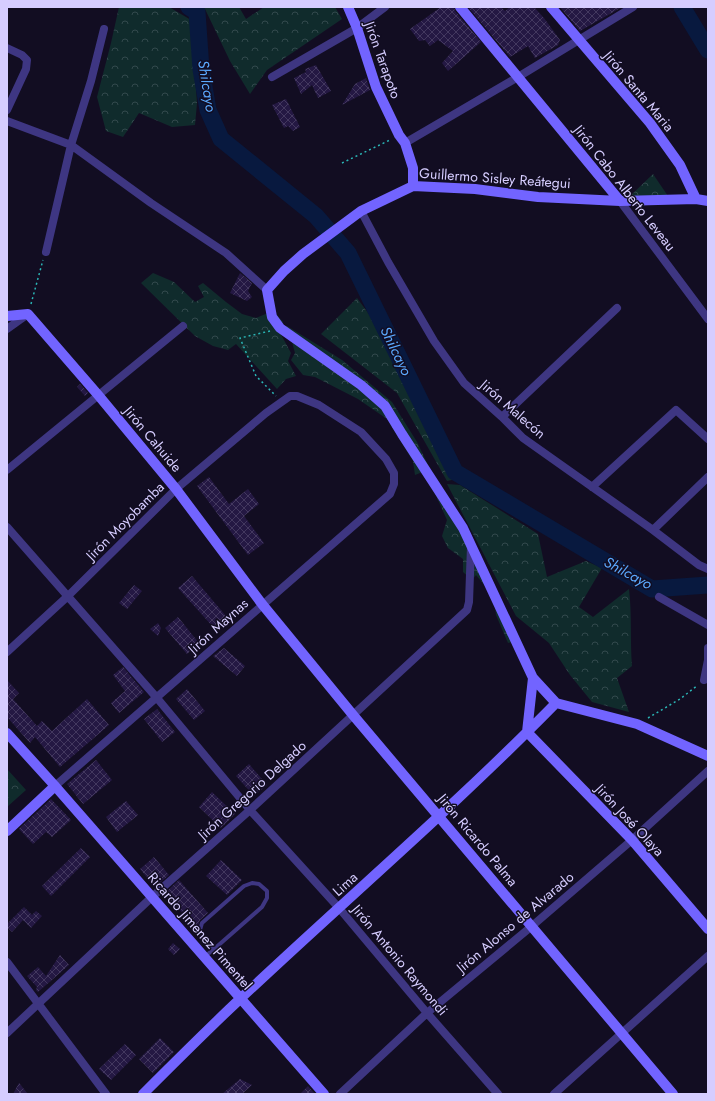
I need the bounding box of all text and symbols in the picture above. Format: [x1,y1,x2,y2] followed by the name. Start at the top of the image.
[359,17,406,102] street label: Jirón Tarapoto
[598,45,679,136] street label: Jirón Santa Maria
[192,59,222,113] water label: Shilcayo
[568,119,681,255] street label: Jirón Cabo Alberto Leveau
[418,163,572,193] street label: Guillermo Sisley Reátegui
[375,323,417,379] water label: Shilcayo
[474,374,550,443] street label: Jirón Malecón
[118,400,187,476] street label: Jirón Cahuide
[80,477,169,566] street label: Jirón Moyobamba
[600,551,656,595] water label: Shilcayo
[182,593,253,660] street label: Jirón Maynas
[192,736,311,845] street label: Jirón Gregorio Delgado
[590,778,669,861] street label: Jirón José Olaya
[432,788,523,891] street label: Jirón Ricardo Palma
[328,867,362,901] street label: Lima
[450,867,578,978] street label: Jirón Alonso de Alvarado
[143,868,257,994] street label: Ricardo Jimenez Pimentel
[346,899,452,1020] street label: Jirón Antonio Raymondi

